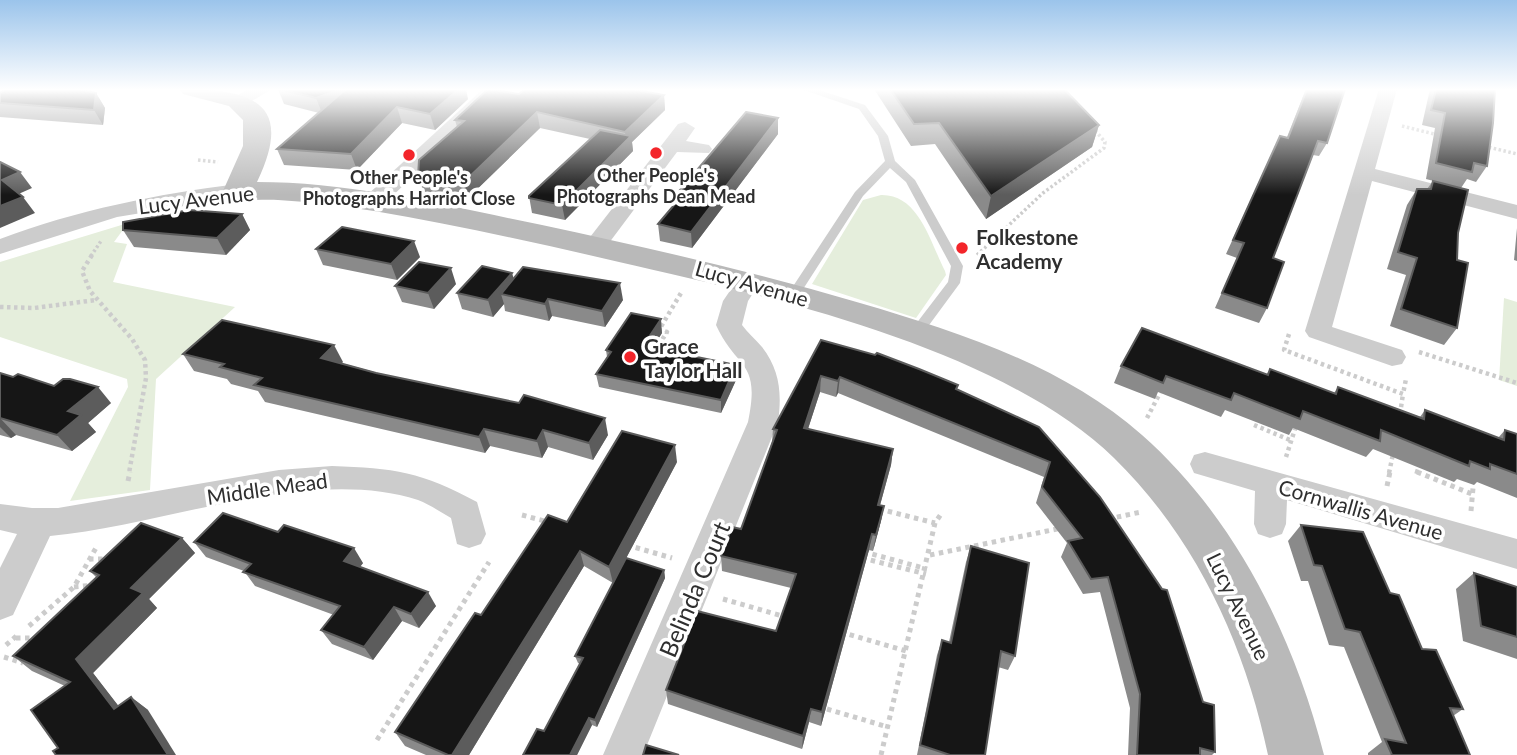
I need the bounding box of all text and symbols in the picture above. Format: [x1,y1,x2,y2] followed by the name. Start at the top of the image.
[648,145,664,161] marker: Other People's Photographs Dean Mead
[401,147,417,163] marker: Other People's Photographs Harriot Close
[557,164,755,207] place label: Other People's Photographs Dean Mead
[303,166,516,209] place label: Other People's Photographs Harriot Close
[137,179,255,219] street label: Lucy Avenue
[975,224,1078,273] place label: Folkestone Academy
[954,240,970,256] marker: Folkestone Academy
[693,255,811,311] street label: Lucy Avenue
[644,333,743,382] place label: Grace Taylor Hall
[622,349,638,365] marker: Grace Taylor Hall
[205,467,329,509] street label: Middle Mead
[1276,474,1446,544] street label: Cornwallis Avenue
[652,516,736,661] street label: Belinda Court
[1202,548,1276,664] street label: Lucy Avenue

